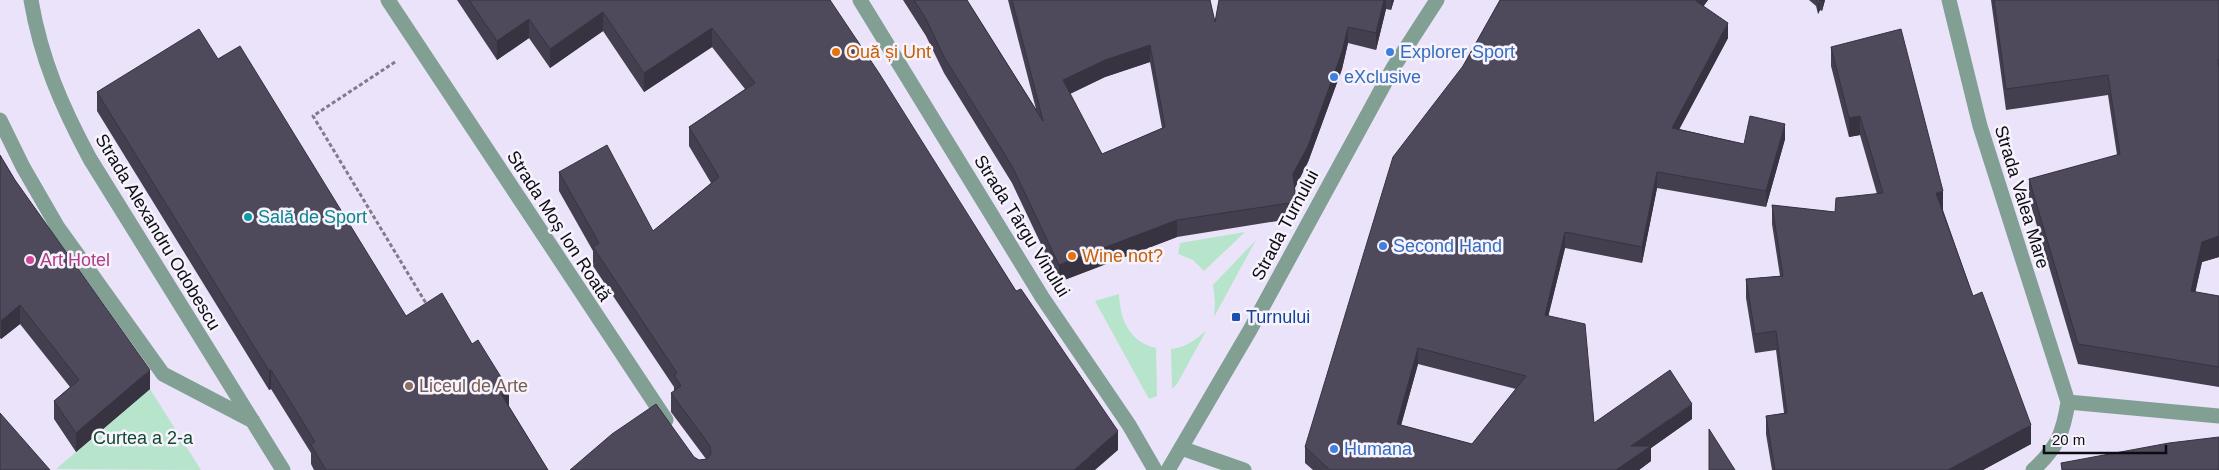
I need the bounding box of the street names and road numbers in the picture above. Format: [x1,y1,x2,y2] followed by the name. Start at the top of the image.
[1991,123,2053,271] street label: Strada Valea Mare
[91,130,225,334] street label: Strada Alexandru Odobescu
[503,147,616,306] street label: Strada Moș Ion Roată
[970,151,1074,301] street label: Strada Târgu Vinului
[1248,166,1322,284] street label: Strada Turnului

